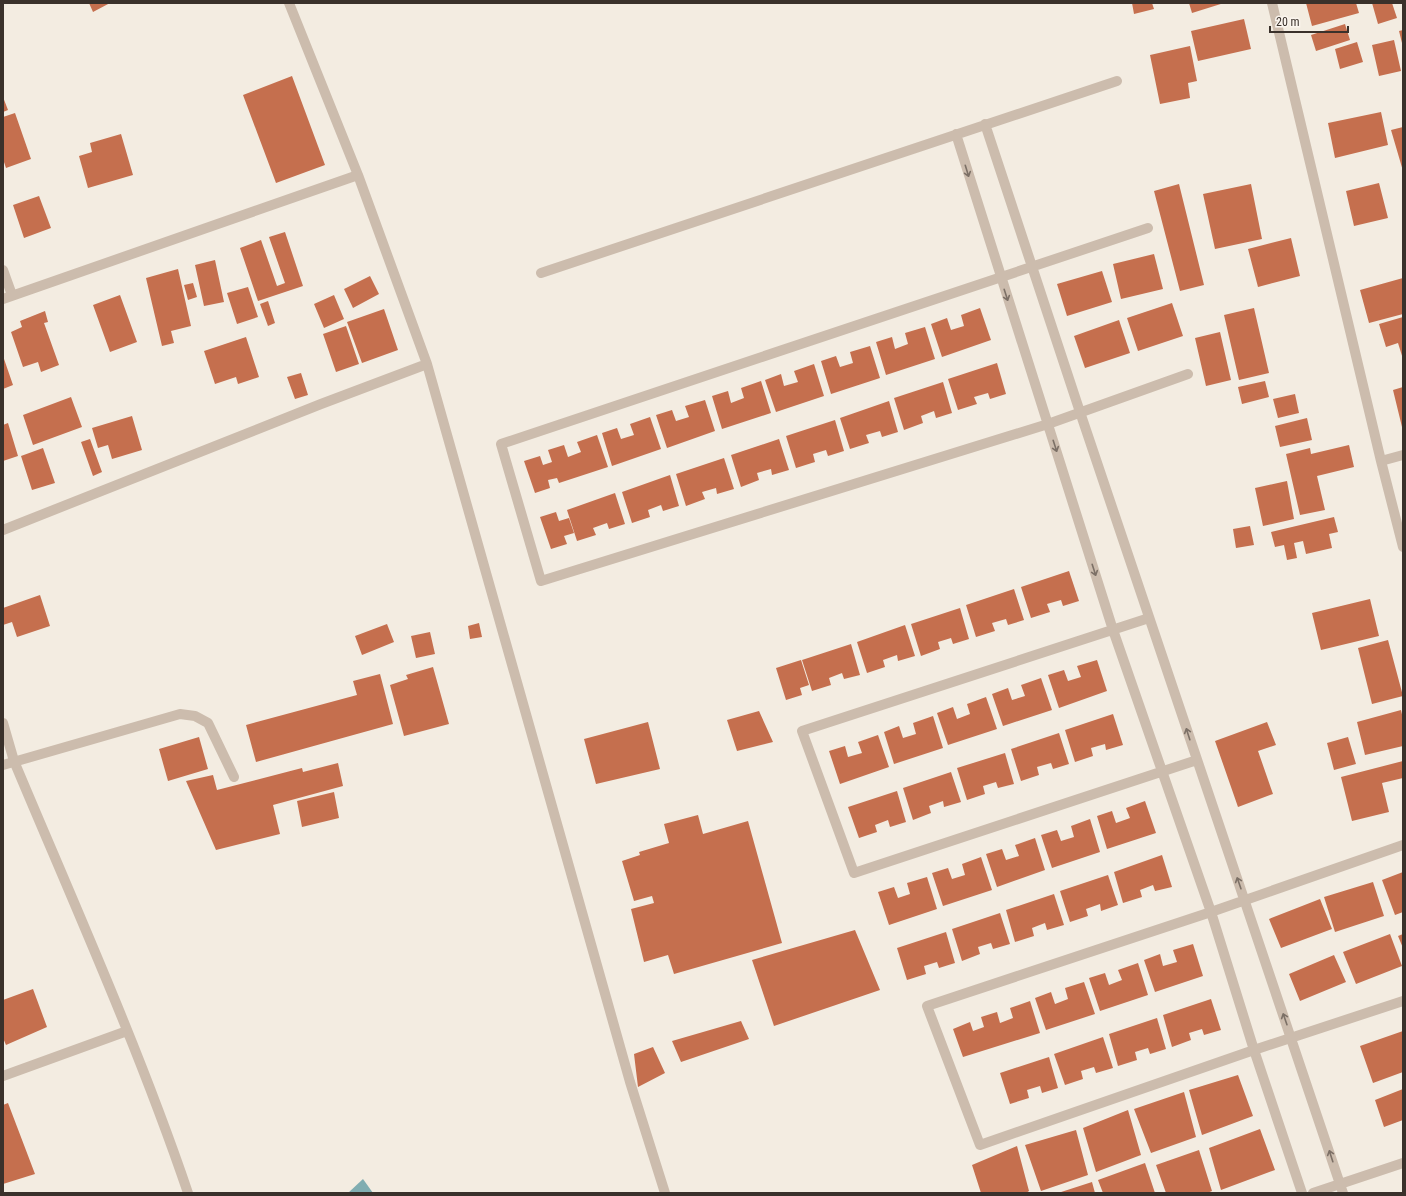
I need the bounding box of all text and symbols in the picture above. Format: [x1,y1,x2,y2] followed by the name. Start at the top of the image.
[1270,8,1348,34] scale bar
[1276,15,1300,29] text: 20 m
[964,165,971,178] one-way arrow
[1003,289,1010,302] one-way arrow
[1052,439,1059,452] one-way arrow
[1091,563,1098,576] one-way arrow
[1184,727,1191,740] one-way arrow
[1234,878,1242,890] one-way arrow
[1281,1014,1289,1026] one-way arrow
[1327,1150,1334,1163] one-way arrow

